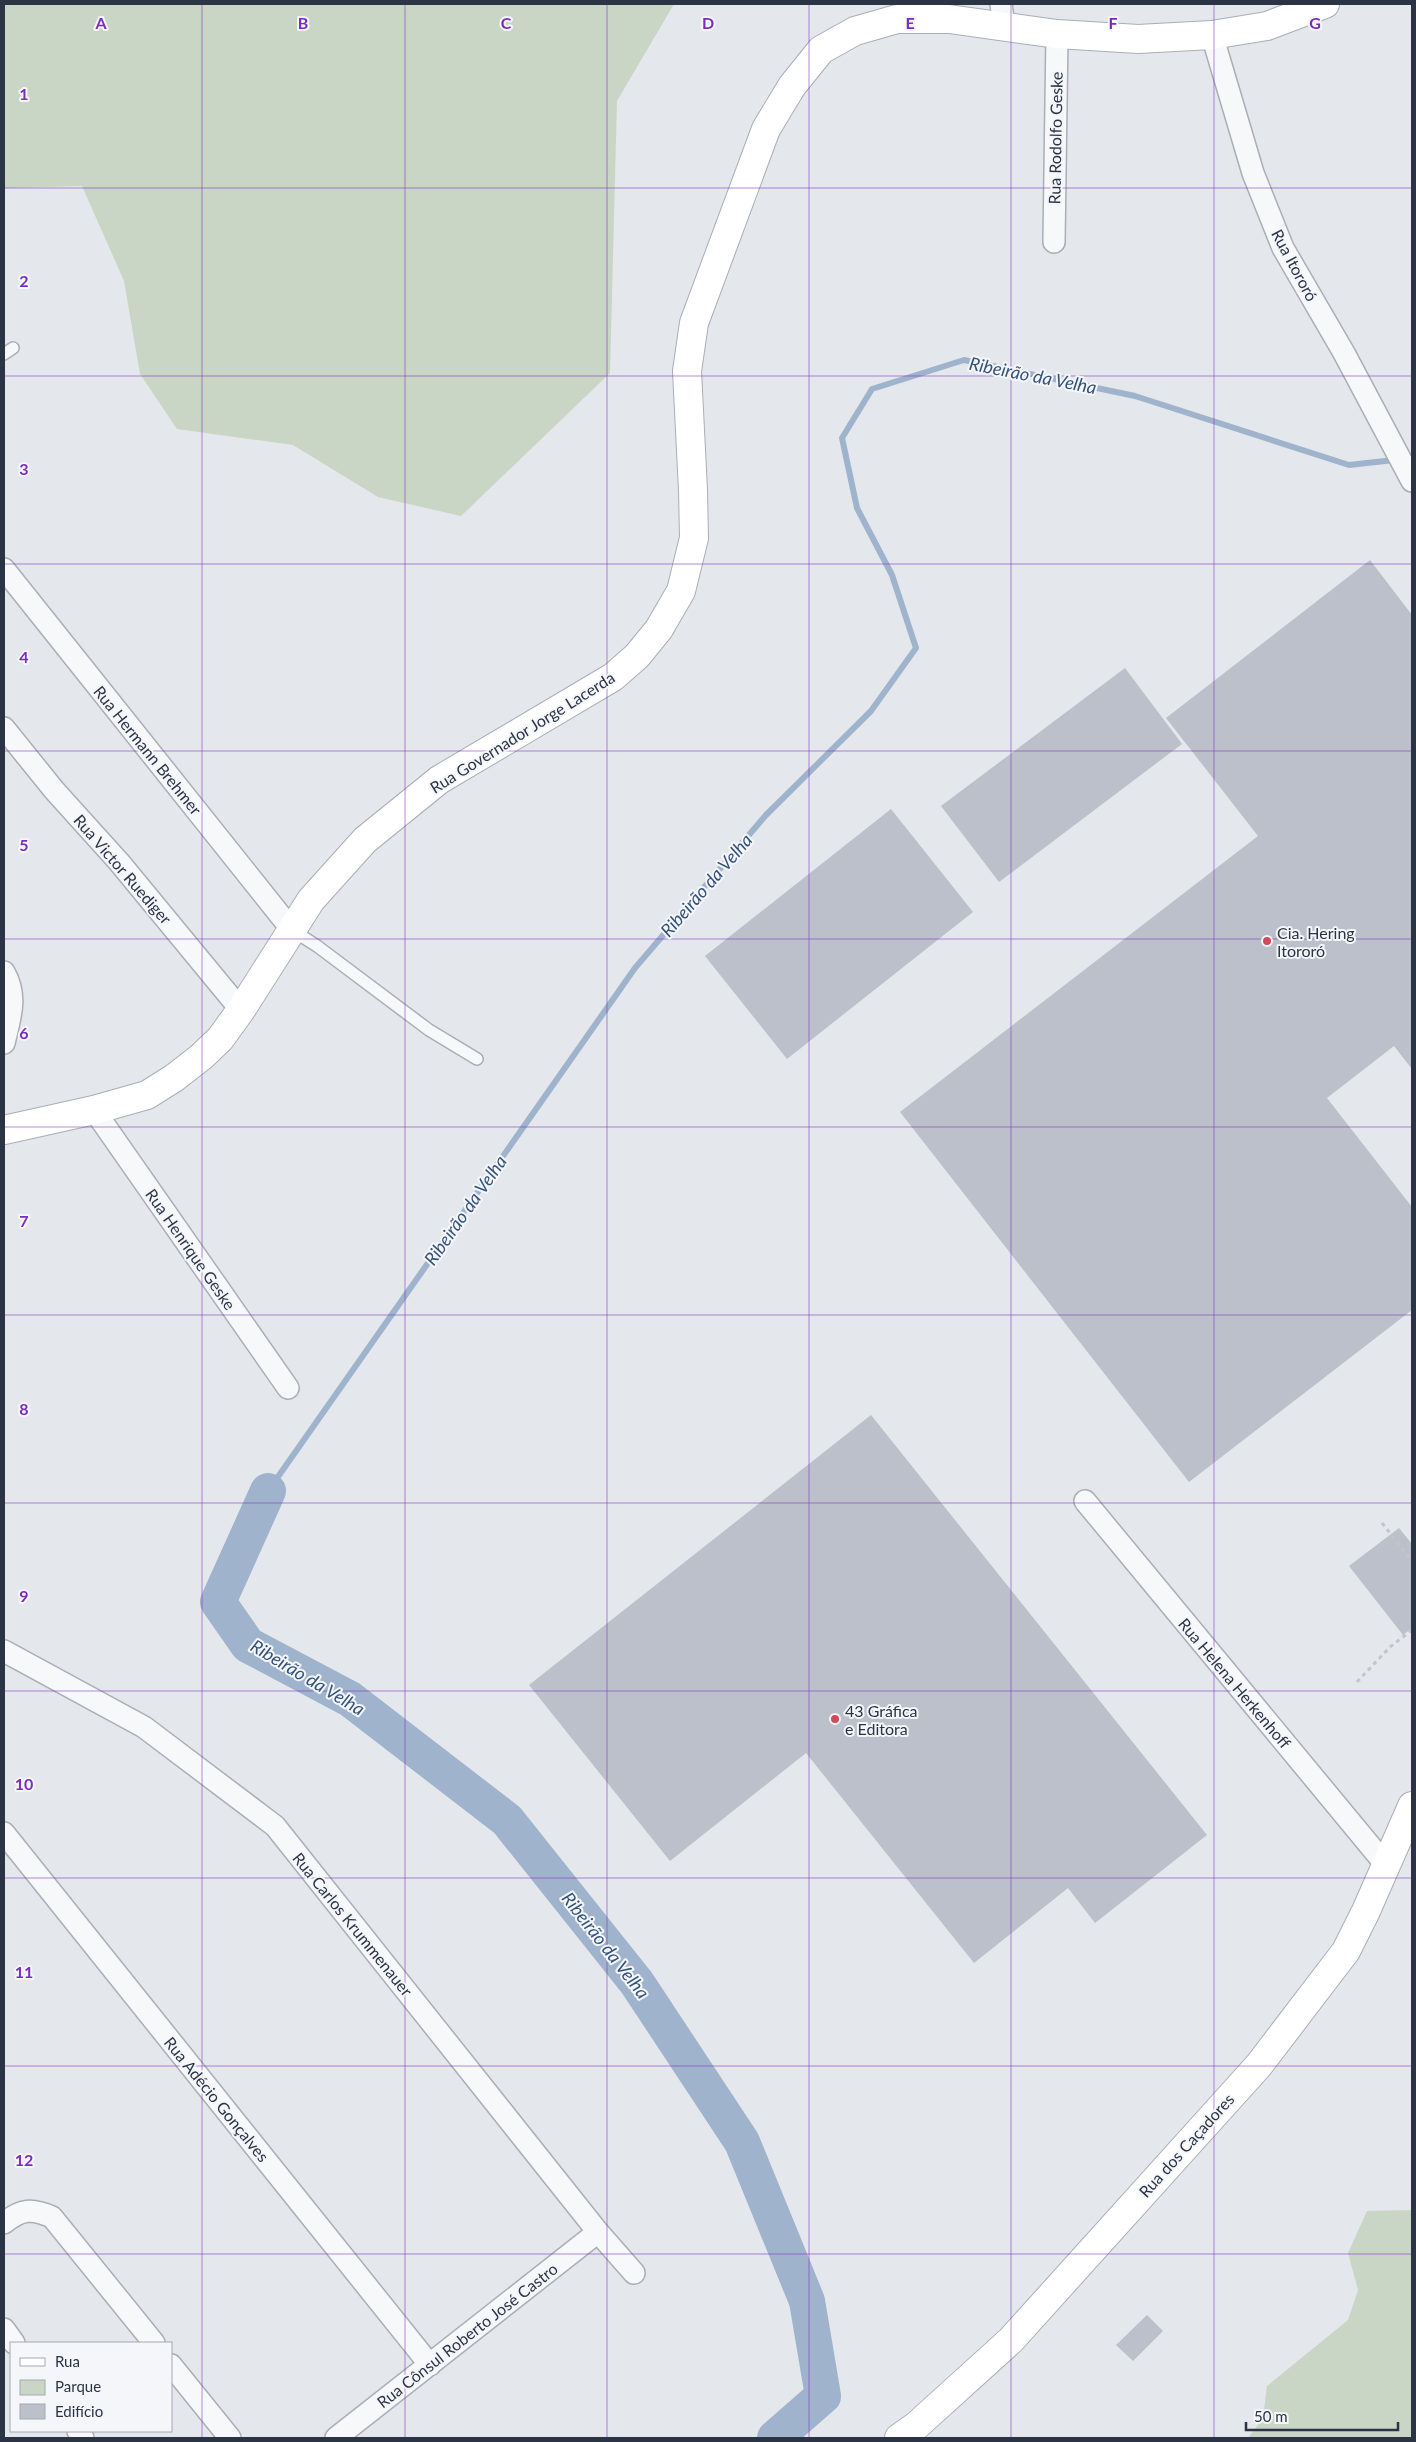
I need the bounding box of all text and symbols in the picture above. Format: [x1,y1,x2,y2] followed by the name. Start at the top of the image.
[94,13,107,32] text: A
[298,13,308,32] text: B
[501,13,512,32] text: C
[702,13,714,32] text: D
[905,13,915,32] text: E
[1108,13,1118,32] text: F
[1309,13,1321,32] text: G
[1044,72,1066,204] street label: Rua Rodolfo Geske
[19,84,29,103] text: 1
[1268,226,1322,304] street label: Rua Itororó
[19,271,29,290] text: 2
[968,352,1098,398] water label: Ribeirão da Velha
[19,459,29,478] text: 3
[19,647,29,666] text: 4
[426,667,618,797] street label: Rua Governador Jorge Lacerda
[90,682,206,818] street label: Rua Hermann Brehmer
[70,810,176,928] street label: Rua Victor Ruediger
[655,829,757,941] water label: Ribeirão da Velha
[19,835,29,854] text: 5
[1277,923,1355,960] place label: Cia. Hering Itororó
[1261,935,1273,947] marker: Cia. Hering Itororó
[19,1023,29,1042] text: 6
[419,1151,511,1269] water label: Ribeirão da Velha
[142,1185,240,1313] street label: Rua Henrique Geske
[19,1211,29,1230] text: 7
[19,1399,29,1418] text: 8
[19,1586,29,1605] text: 9
[1175,1614,1295,1752] street label: Rua Helena Herkenhoff
[247,1634,369,1720] water label: Ribeirão da Velha
[845,1701,918,1738] place label: 43 Gráfica e Editora
[829,1713,841,1725] marker: 43 Gráfica e Editora
[15,1774,33,1793] text: 10
[289,1848,417,2000] street label: Rua Carlos Krummenauer
[558,1887,654,2003] water label: Ribeirão da Velha
[15,1962,33,1981] text: 11
[161,2033,273,2165] street label: Rua Adécio Gonçalves
[1134,2089,1238,2201] street label: Rua dos Caçadores
[15,2150,33,2169] text: 12
[373,2259,561,2411] street label: Rua Cônsul Roberto José Castro
[10,2342,172,2432] legend
[55,2352,80,2370] text: Rua
[55,2377,101,2395] text: Parque
[1246,2400,1398,2432] scale bar
[55,2402,103,2420] text: Edifício
[1254,2407,1288,2425] text: 50 m

